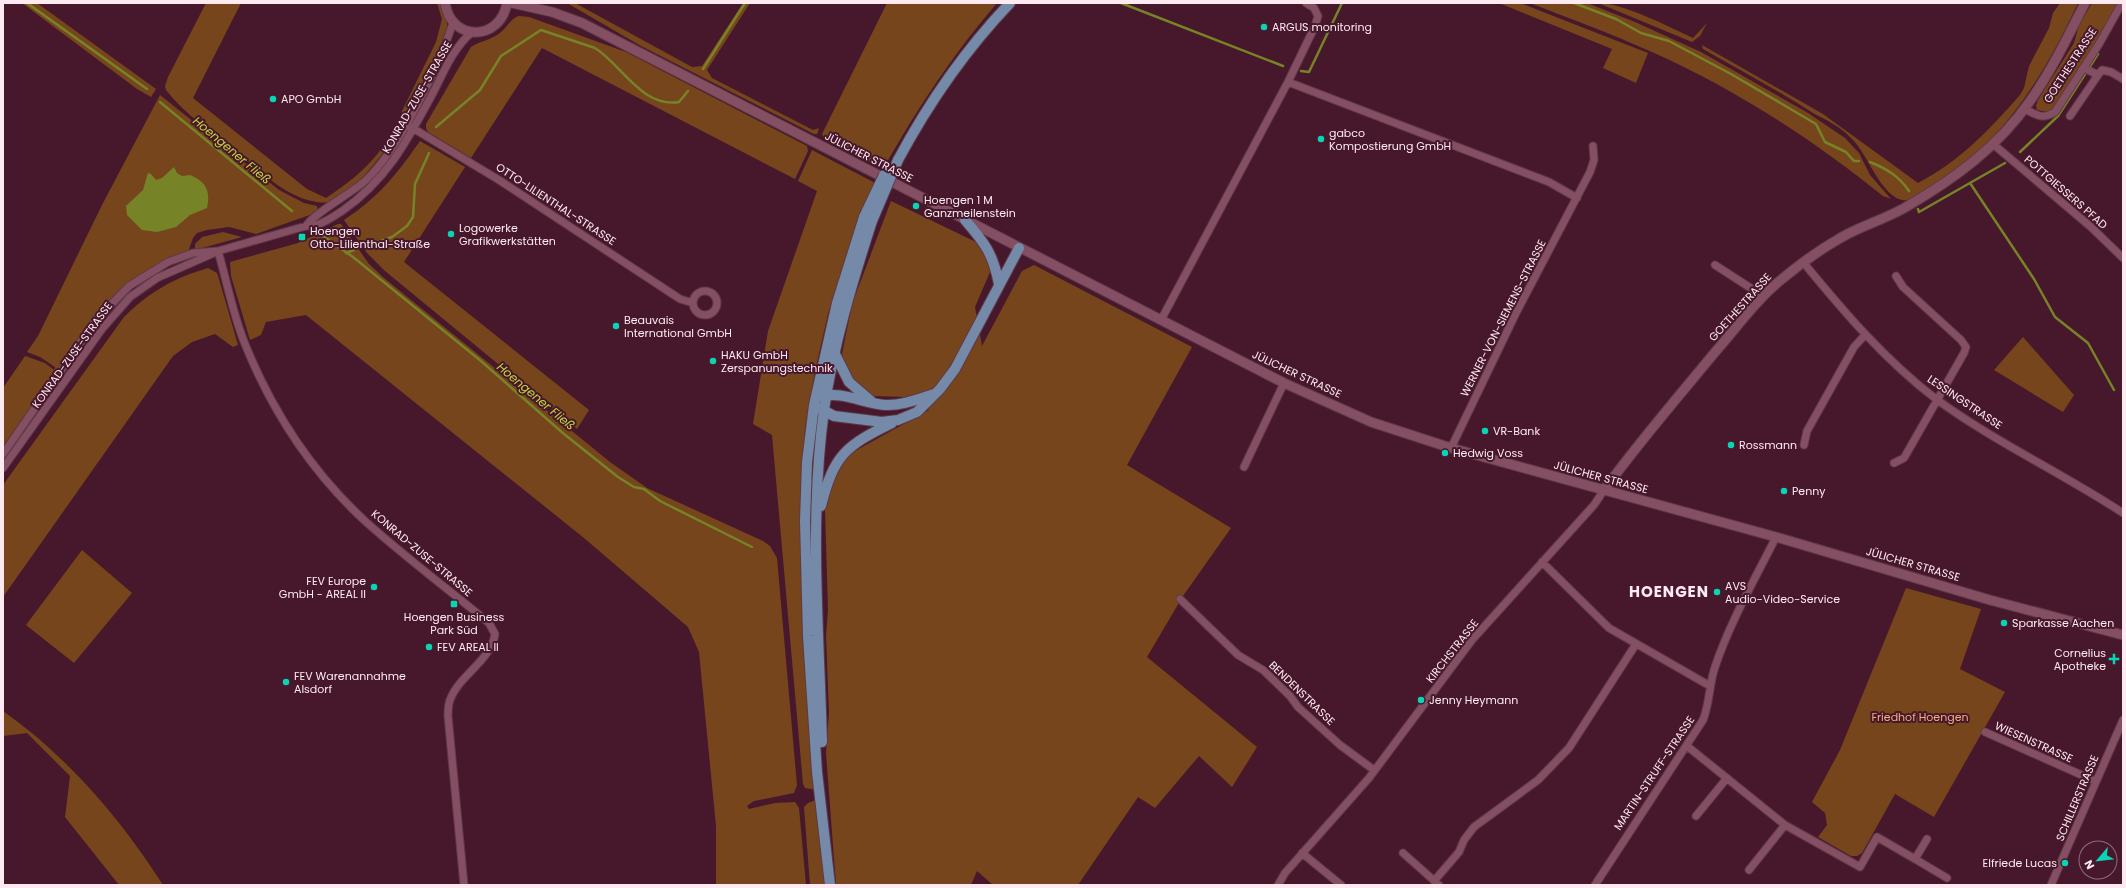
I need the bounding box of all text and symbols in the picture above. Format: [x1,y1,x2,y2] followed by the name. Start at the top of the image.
[1272,19,1372,35] place label: ARGUS monitoring
[1259,22,1269,32] marker: ARGUS monitoring
[2040,24,2100,106] street label: GOETHESTRASSE
[378,38,456,156] street label: KONRAD-ZUSE-STRASSE
[281,91,341,107] place label: APO GmbH
[268,94,278,104] marker: APO GmbH
[189,112,275,188] water label: Hoengener Fließ
[1329,125,1451,154] place label: gabco Kompostierung GmbH
[822,128,916,186] street label: JÜLICHER STRASSE
[1316,134,1326,144] marker: gabco Kompostierung GmbH
[2021,151,2111,233] street label: POTTGIESSERS PFAD
[493,159,619,249] street label: OTTO-LILIENTHAL-STRASSE
[924,192,1016,221] place label: Hoengen 1 M Ganzmeilenstein
[911,201,921,211] marker: Hoengen 1 M Ganzmeilenstein
[459,220,556,249] place label: Logowerke Grafikwerkstätten
[310,223,430,252] place label: Hoengen Otto-Lilienthal-Straße
[446,229,456,239] marker: Logowerke Grafikwerkstätten
[297,232,307,242] marker: Hoengen Otto-Lilienthal-Straße
[1456,237,1550,399] street label: WERNER-VON-SIEMENS-STRASSE
[1705,269,1775,345] street label: GOETHESTRASSE
[28,299,116,411] street label: KONRAD-ZUSE-STRASSE
[624,312,732,341] place label: Beauvais International GmbH
[611,321,621,331] marker: Beauvais International GmbH
[1250,346,1344,402] street label: JÜLICHER STRASSE
[721,347,833,376] place label: HAKU GmbH Zerspanungstechnik
[708,356,718,366] marker: HAKU GmbH Zerspanungstechnik
[493,358,579,434] water label: Hoengener Fließ
[1924,371,2006,433] street label: LESSINGSTRASSE
[1493,423,1540,439] place label: VR-Bank
[1480,426,1490,436] marker: VR-Bank
[1739,437,1797,453] place label: Rossmann
[1726,440,1736,450] marker: Rossmann
[1453,445,1523,461] place label: Hedwig Voss
[1440,448,1450,458] marker: Hedwig Voss
[1552,457,1650,497] street label: JÜLICHER STRASSE
[1792,483,1826,499] place label: Penny
[1779,486,1789,496] marker: Penny
[368,506,476,600] street label: KONRAD-ZUSE-STRASSE
[1864,543,1962,585] street label: JÜLICHER STRASSE
[279,573,366,602] place label: FEV Europe GmbH - AREAL II
[1725,578,1840,607] place label: AVS Audio-Video-Service
[1629,581,1709,602] district label: HOENGEN
[369,582,379,592] marker: FEV Europe GmbH - AREAL II
[1712,587,1722,597] marker: AVS Audio-Video-Service
[449,599,459,609] marker: Hoengen Business Park Süd
[404,609,504,638] place label: Hoengen Business Park Süd
[2012,615,2114,631] place label: Sparkasse Aachen
[1422,616,1482,686] street label: KIRCHSTRASSE
[1999,618,2009,628] marker: Sparkasse Aachen
[437,639,499,655] place label: FEV AREAL II
[424,642,434,652] marker: FEV AREAL II
[2054,645,2106,674] place label: Cornelius Apotheke
[2109,654,2119,664] marker: Cornelius Apotheke
[1265,657,1339,729] street label: BENDENSTRASSE
[294,668,406,697] place label: FEV Warenannahme Alsdorf
[281,677,291,687] marker: FEV Warenannahme Alsdorf
[1429,692,1518,708] place label: Jenny Heymann
[1416,695,1426,705] marker: Jenny Heymann
[1871,709,1969,725] park label: Friedhof Hoengen
[1610,713,1698,833] street label: MARTIN-STRUFF-STRASSE
[1992,718,2076,766] street label: WIESENSTRASSE
[2052,752,2102,844] street label: SCHILLERSTRASSE
[2078,840,2118,880] north arrow
[1983,855,2057,871] place label: Elfriede Lucas
[2080,857,2098,872] text: N
[2060,858,2070,868] marker: Elfriede Lucas

